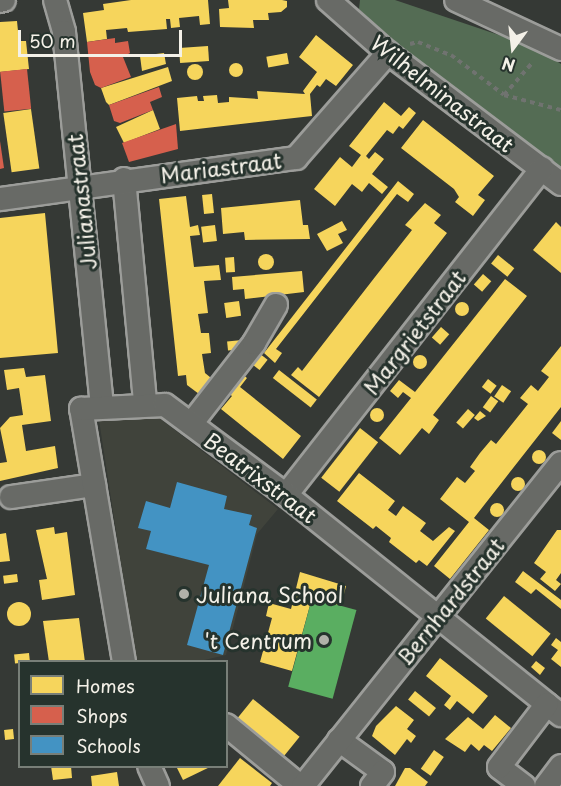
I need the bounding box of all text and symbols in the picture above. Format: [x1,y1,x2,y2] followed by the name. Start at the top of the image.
[21,18,184,56] scale bar
[483,18,543,78] north arrow
[29,27,76,54] text: 50 m
[366,29,520,157] street label: Wilhelminastraat
[499,52,518,79] text: N
[61,133,101,271] street label: Julianastraat
[159,147,283,187] street label: Mariastraat
[358,265,470,399] street label: Margrietstraat
[200,427,322,527] street label: Beatrixstraat
[391,533,509,669] street label: Bernhardstraat
[196,581,344,607] place label: Juliana School
[177,587,191,601] marker: Juliana School
[203,627,312,653] place label: 't Centrum
[317,633,331,647] marker: 't Centrum
[18,660,228,768] legend
[76,672,134,699] text: Homes
[76,702,127,729] text: Shops
[76,732,141,759] text: Schools

